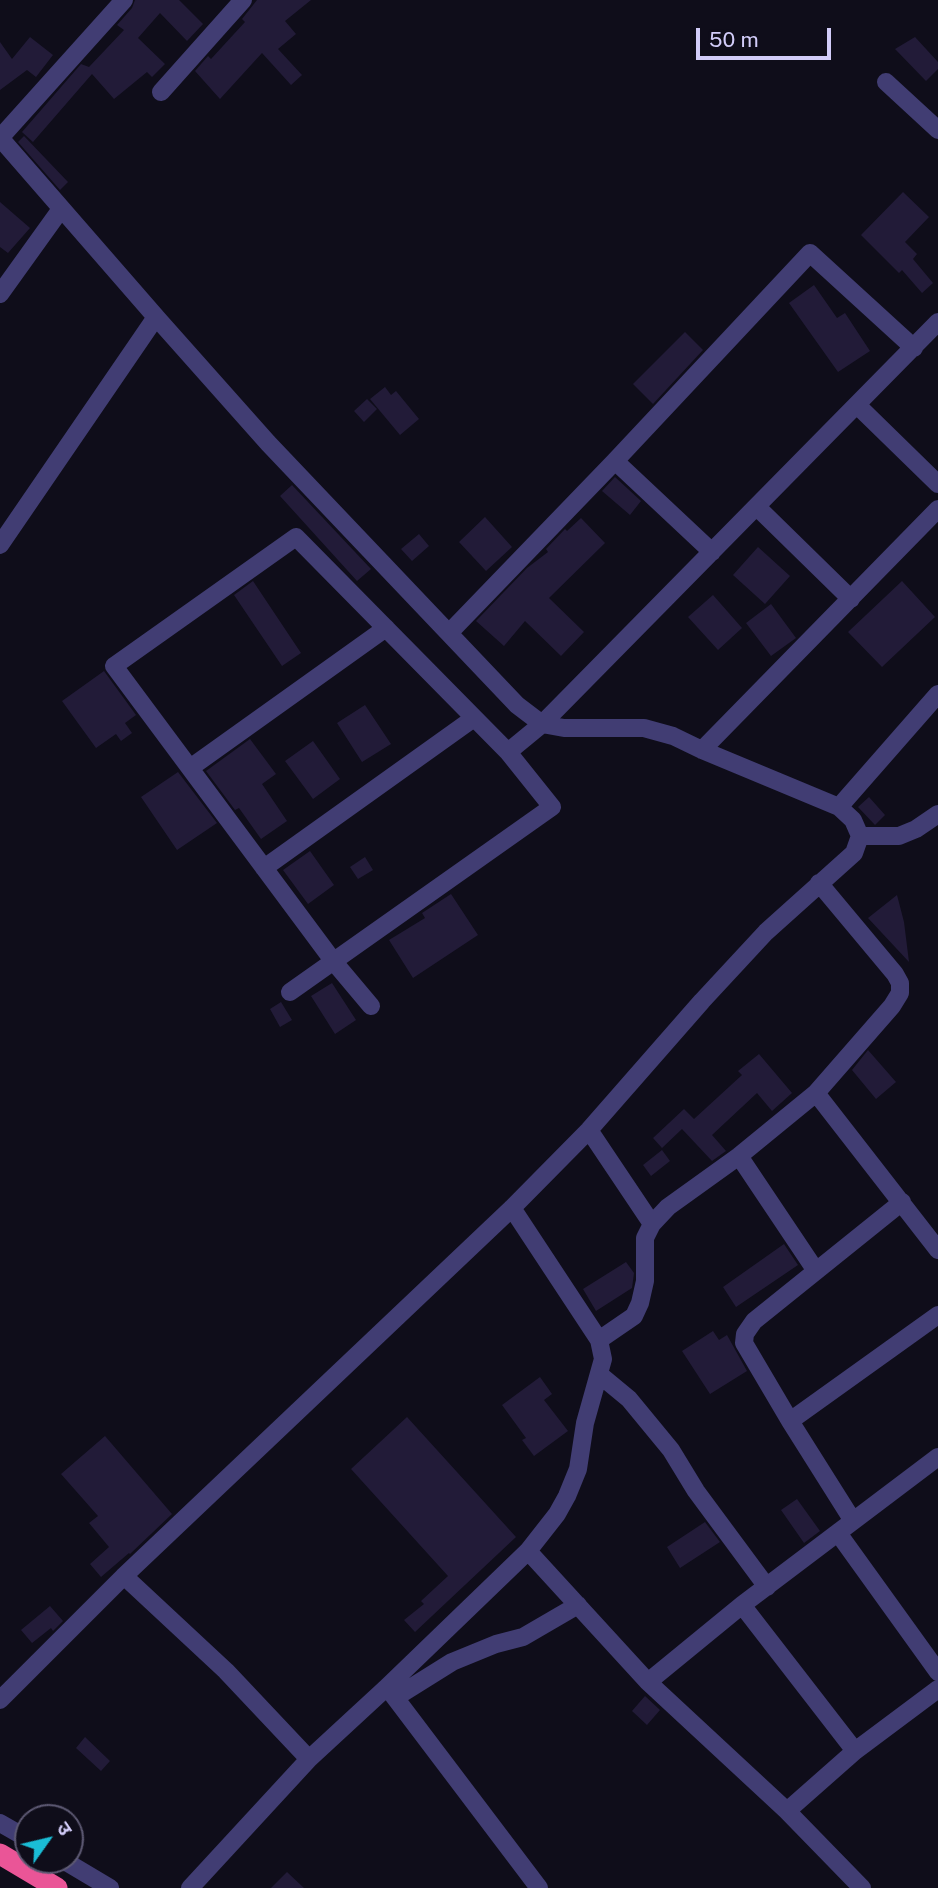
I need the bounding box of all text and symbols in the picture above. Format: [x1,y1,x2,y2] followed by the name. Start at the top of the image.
[700,14,835,58] scale bar
[709,27,759,52] text: 50 m
[14,1804,84,1874] north arrow
[53,1818,77,1839] text: उ

